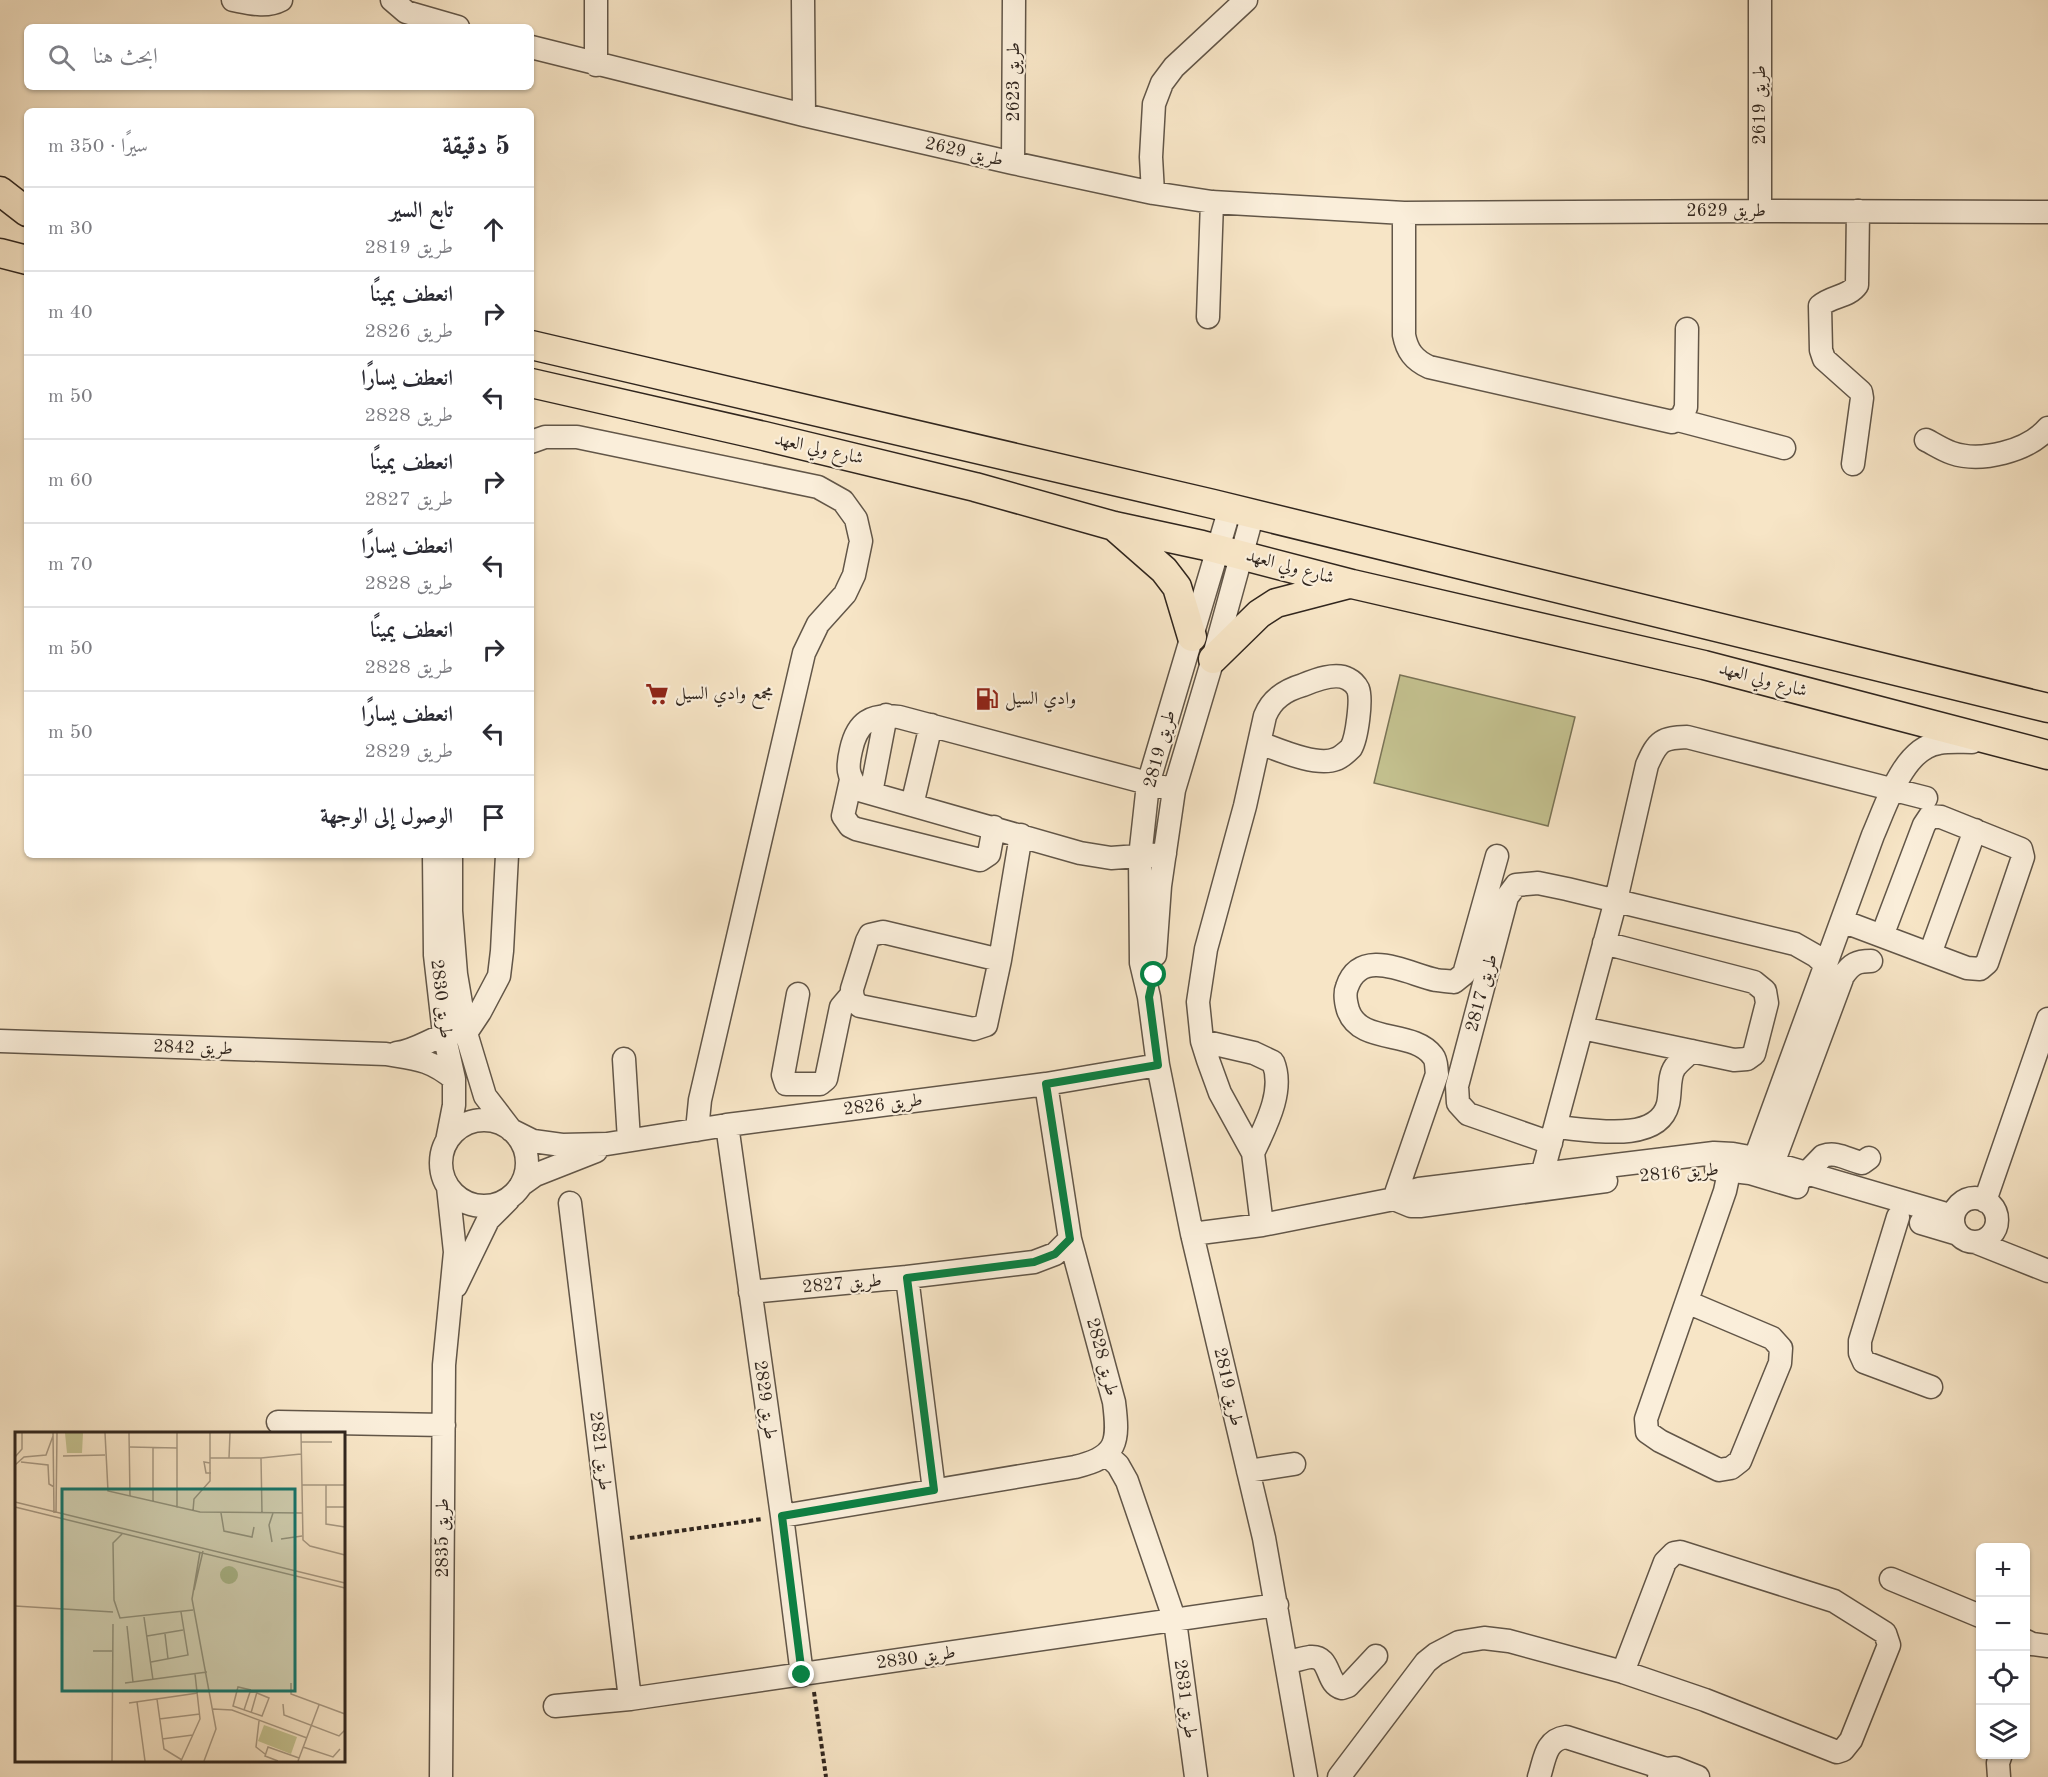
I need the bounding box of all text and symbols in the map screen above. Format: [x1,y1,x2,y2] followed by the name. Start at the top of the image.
[24,24,534,90] search box
[45,41,78,74] icon: search
[1005,42,1025,122] street label: طريق 2623
[93,46,158,68] text: ابحث هنا
[1751,65,1771,145] street label: طريق 2619
[442,134,510,160] text: 5 دقيقة
[923,134,1005,172] street label: طريق 2629
[48,137,148,157] text: سيرًا · 350 m
[389,200,453,222] text: تابع السير
[1686,202,1766,222] street label: طريق 2629
[477,213,510,246] icon: ahead
[48,219,93,239] text: 30 m
[364,238,453,258] text: طريق 2819
[370,284,453,306] text: انعطف يمينًا
[477,297,510,330] icon: right
[48,303,93,323] text: 40 m
[364,322,453,342] text: طريق 2826
[361,368,453,390] text: انعطف يسارًا
[477,381,510,414] icon: left
[48,387,93,407] text: 50 m
[364,406,453,426] text: طريق 2828
[772,430,865,473] street label: شارع ولي العهد
[370,452,453,474] text: انعطف يمينًا
[477,465,510,498] icon: right
[48,471,93,491] text: 60 m
[364,490,453,510] text: طريق 2827
[361,536,453,558] text: انعطف يسارًا
[1243,547,1336,592] street label: شارع ولي العهد
[477,549,510,582] icon: left
[48,555,93,575] text: 70 m
[364,574,453,594] text: طريق 2828
[370,620,453,642] text: انعطف يمينًا
[477,633,510,666] icon: right
[48,639,93,659] text: 50 m
[364,658,453,678] text: طريق 2828
[1716,660,1809,705] street label: شارع ولي العهد
[644,681,670,707] supermarket icon: مجمع وادي السيل
[675,685,773,709] place label: مجمع وادي السيل
[974,686,1000,712] fuel station icon: وادي السيل
[1005,690,1076,713] place label: وادي السيل
[361,704,453,726] text: انعطف يسارًا
[1141,708,1181,790] street label: طريق 2819
[477,717,510,750] icon: left
[48,723,93,743] text: 50 m
[364,742,453,762] text: طريق 2829
[477,801,510,834] icon: arrive
[320,806,453,828] text: الوصول إلى الوجهة
[1463,952,1503,1034] street label: طريق 2817
[425,958,455,1040] street label: طريق 2830
[1140,961,1166,987] route start
[153,1038,233,1060] street label: طريق 2842
[842,1091,924,1121] street label: طريق 2826
[1639,1161,1720,1187] street label: طريق 2816
[802,1272,883,1298] street label: طريق 2827
[1081,1316,1121,1398] street label: طريق 2828
[1208,1346,1246,1428] street label: طريق 2819
[749,1359,779,1441] street label: طريق 2829
[584,1410,614,1492] street label: طريق 2821
[15,1432,345,1762] inset map
[434,1498,454,1578] street label: طريق 2835
[1976,1543,2030,1759] map controls
[1976,1543,2030,1597] button: +
[1976,1597,2030,1651] button: −
[875,1644,957,1674] street label: طريق 2830
[1976,1651,2030,1705] button: locate
[1169,1658,1199,1740] street label: طريق 2831
[788,1661,814,1687] route end
[1976,1705,2030,1759] button: layers

